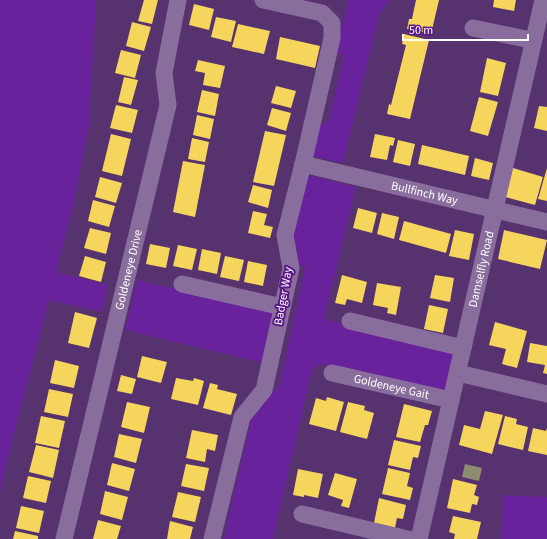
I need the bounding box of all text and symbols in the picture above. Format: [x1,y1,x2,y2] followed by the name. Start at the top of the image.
[403,16,528,42] scale bar
[409,22,433,39] text: 50 m
[389,177,460,210] street label: Bullfinch Way
[111,228,147,312] street label: Goldeneye Drive
[465,229,499,309] street label: Damselfly Road
[270,265,297,327] street label: Badger Way
[352,370,431,404] street label: Goldeneye Gait

